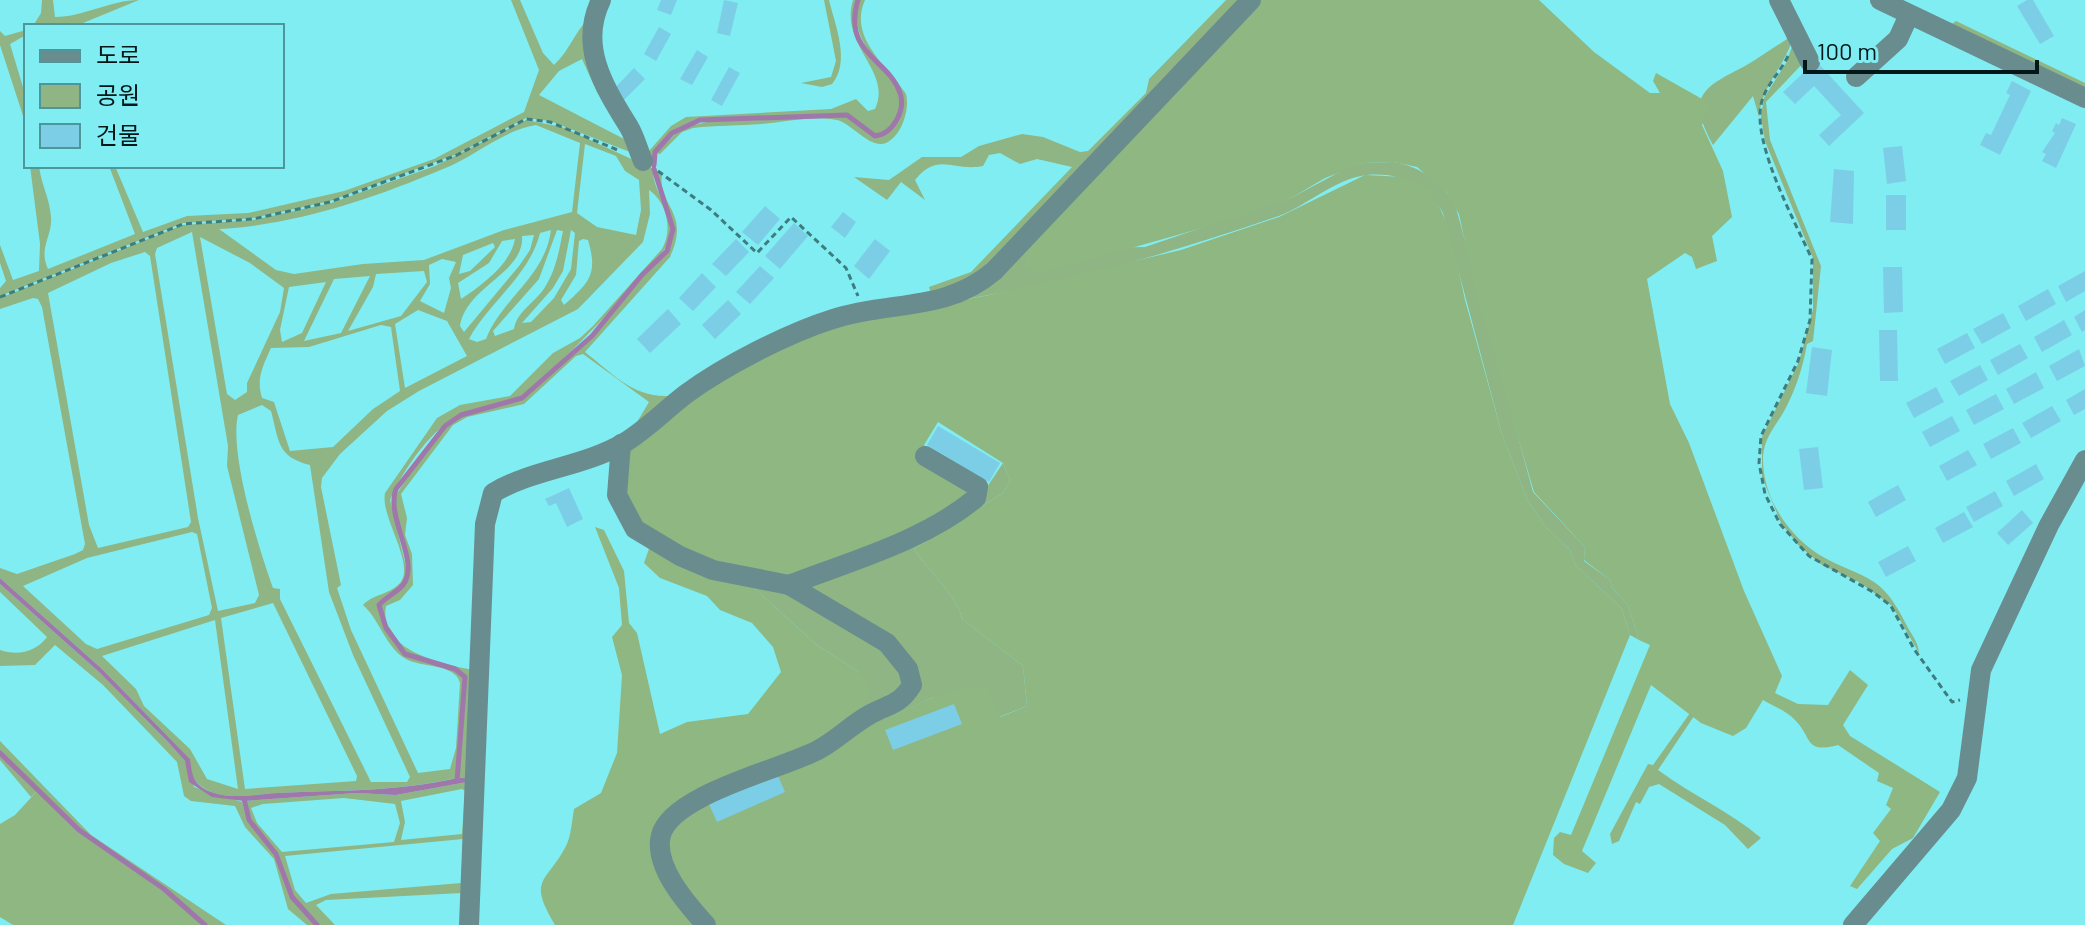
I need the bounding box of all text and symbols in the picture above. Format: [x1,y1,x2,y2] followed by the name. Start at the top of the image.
[24,24,284,168] legend
[1805,24,2037,74] scale bar
[1817,36,1877,65] text: 100 m
[96,40,140,69] text: 도로
[96,80,140,109] text: 공원
[96,120,140,149] text: 건물

